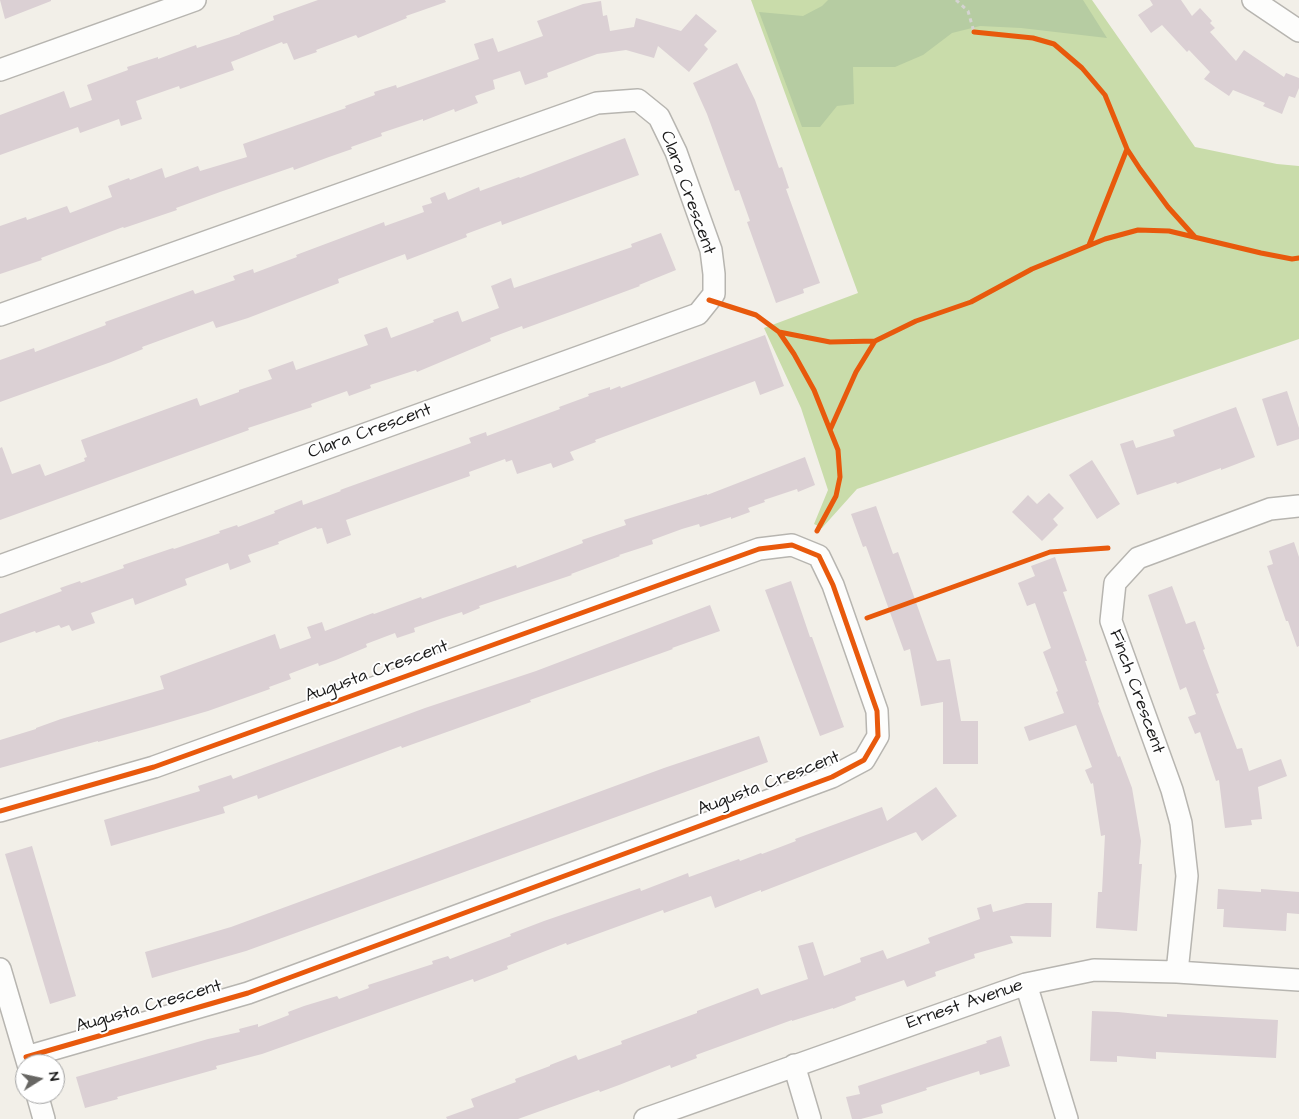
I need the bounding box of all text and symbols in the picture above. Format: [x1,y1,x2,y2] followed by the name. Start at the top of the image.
[655,128,719,258] street label: Clara Crescent
[305,400,435,464] street label: Clara Crescent
[1104,627,1168,757] street label: Finch Crescent
[303,636,451,708] street label: Augusta Crescent
[695,747,843,821] street label: Augusta Crescent
[904,975,1026,1035] street label: Ernest Avenue
[74,976,224,1038] street label: Augusta Crescent
[15,1054,65,1104] north arrow
[43,1071,64,1083] text: N

